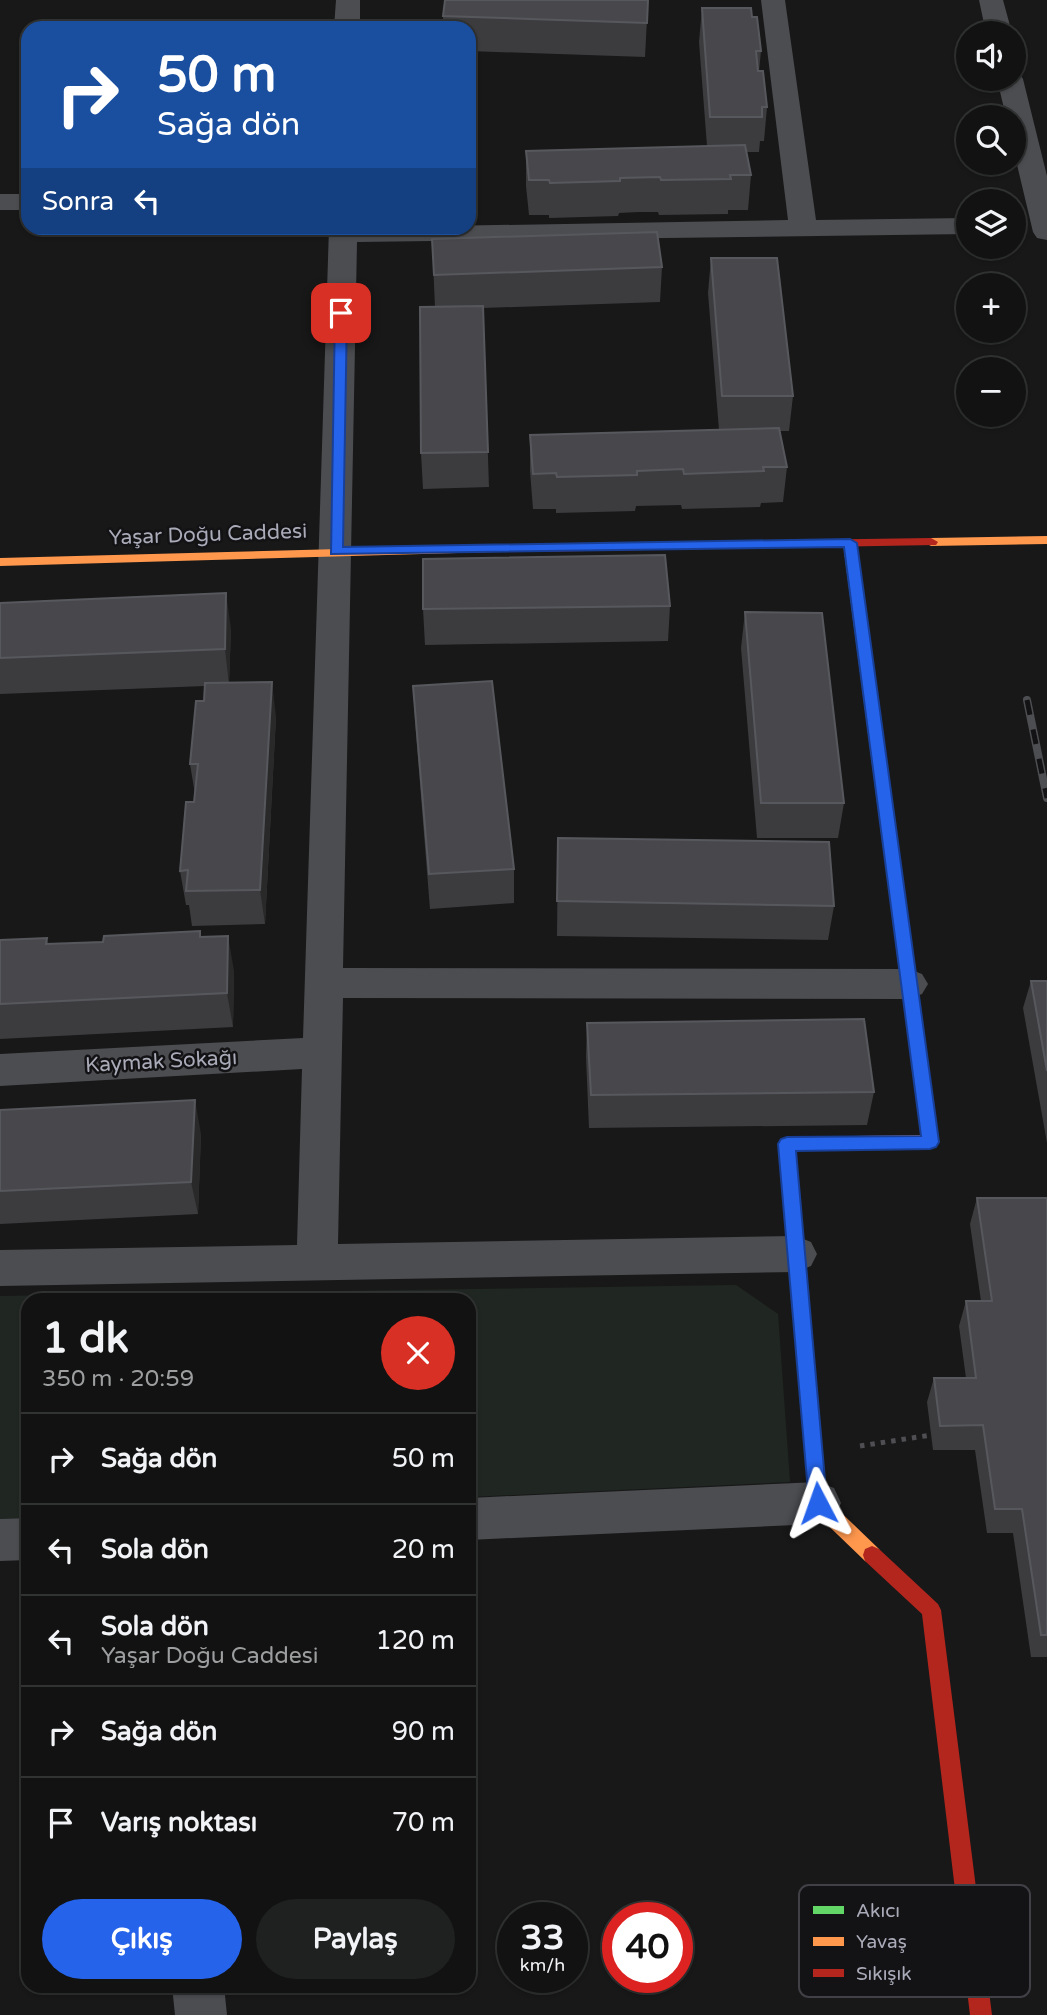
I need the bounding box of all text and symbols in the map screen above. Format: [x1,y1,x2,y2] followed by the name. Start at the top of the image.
[956,21,1026,427] map controls
[956,21,1026,91] button: sound
[157,46,276,105] text: 50 m
[42,49,133,140] icon: right
[956,105,1026,175] button: search
[157,106,300,144] text: Sağa dön
[128,182,166,220] icon: left
[42,186,114,217] text: Sonra
[956,189,1026,259] button: layers
[956,273,1026,343] button: +
[311,283,371,343] pin
[322,294,360,332] icon: arrive
[956,357,1026,427] button: −
[108,519,308,550] street label: Yaşar Doğu Caddesi
[84,1045,238,1078] street label: Kaymak Sokağı
[42,1313,129,1364] text: 1 dk
[381,1316,455,1390] button: close
[42,1365,194,1393] text: 350 m · 20:59
[42,1440,80,1478] icon: right
[101,1443,217,1474] text: Sağa dön
[392,1443,455,1474] text: 50 m
[781,1466,855,1540] position arrow
[42,1531,80,1569] icon: left
[101,1534,209,1565] text: Sola dön
[392,1534,455,1565] text: 20 m
[101,1611,209,1642] text: Sola dön
[42,1622,80,1660] icon: left
[375,1625,455,1656] text: 120 m
[101,1642,319,1670] text: Yaşar Doğu Caddesi
[42,1713,80,1751] icon: right
[101,1716,217,1747] text: Sağa dön
[392,1716,455,1747] text: 90 m
[42,1804,80,1842] icon: arrive
[101,1807,257,1838] text: Varış noktası
[392,1807,455,1838] text: 70 m
[799,1885,1030,1997] legend
[42,1899,242,1979] button: Çıkış
[256,1899,455,1979] button: Paylaş
[856,1900,900,1922] text: Akıcı
[602,1902,693,1993] speed limit sign: 40
[521,1917,564,1959] text: 33
[856,1931,907,1953] text: Yavaş
[520,1954,565,1976] text: km/h
[856,1963,912,1985] text: Sıkışık

